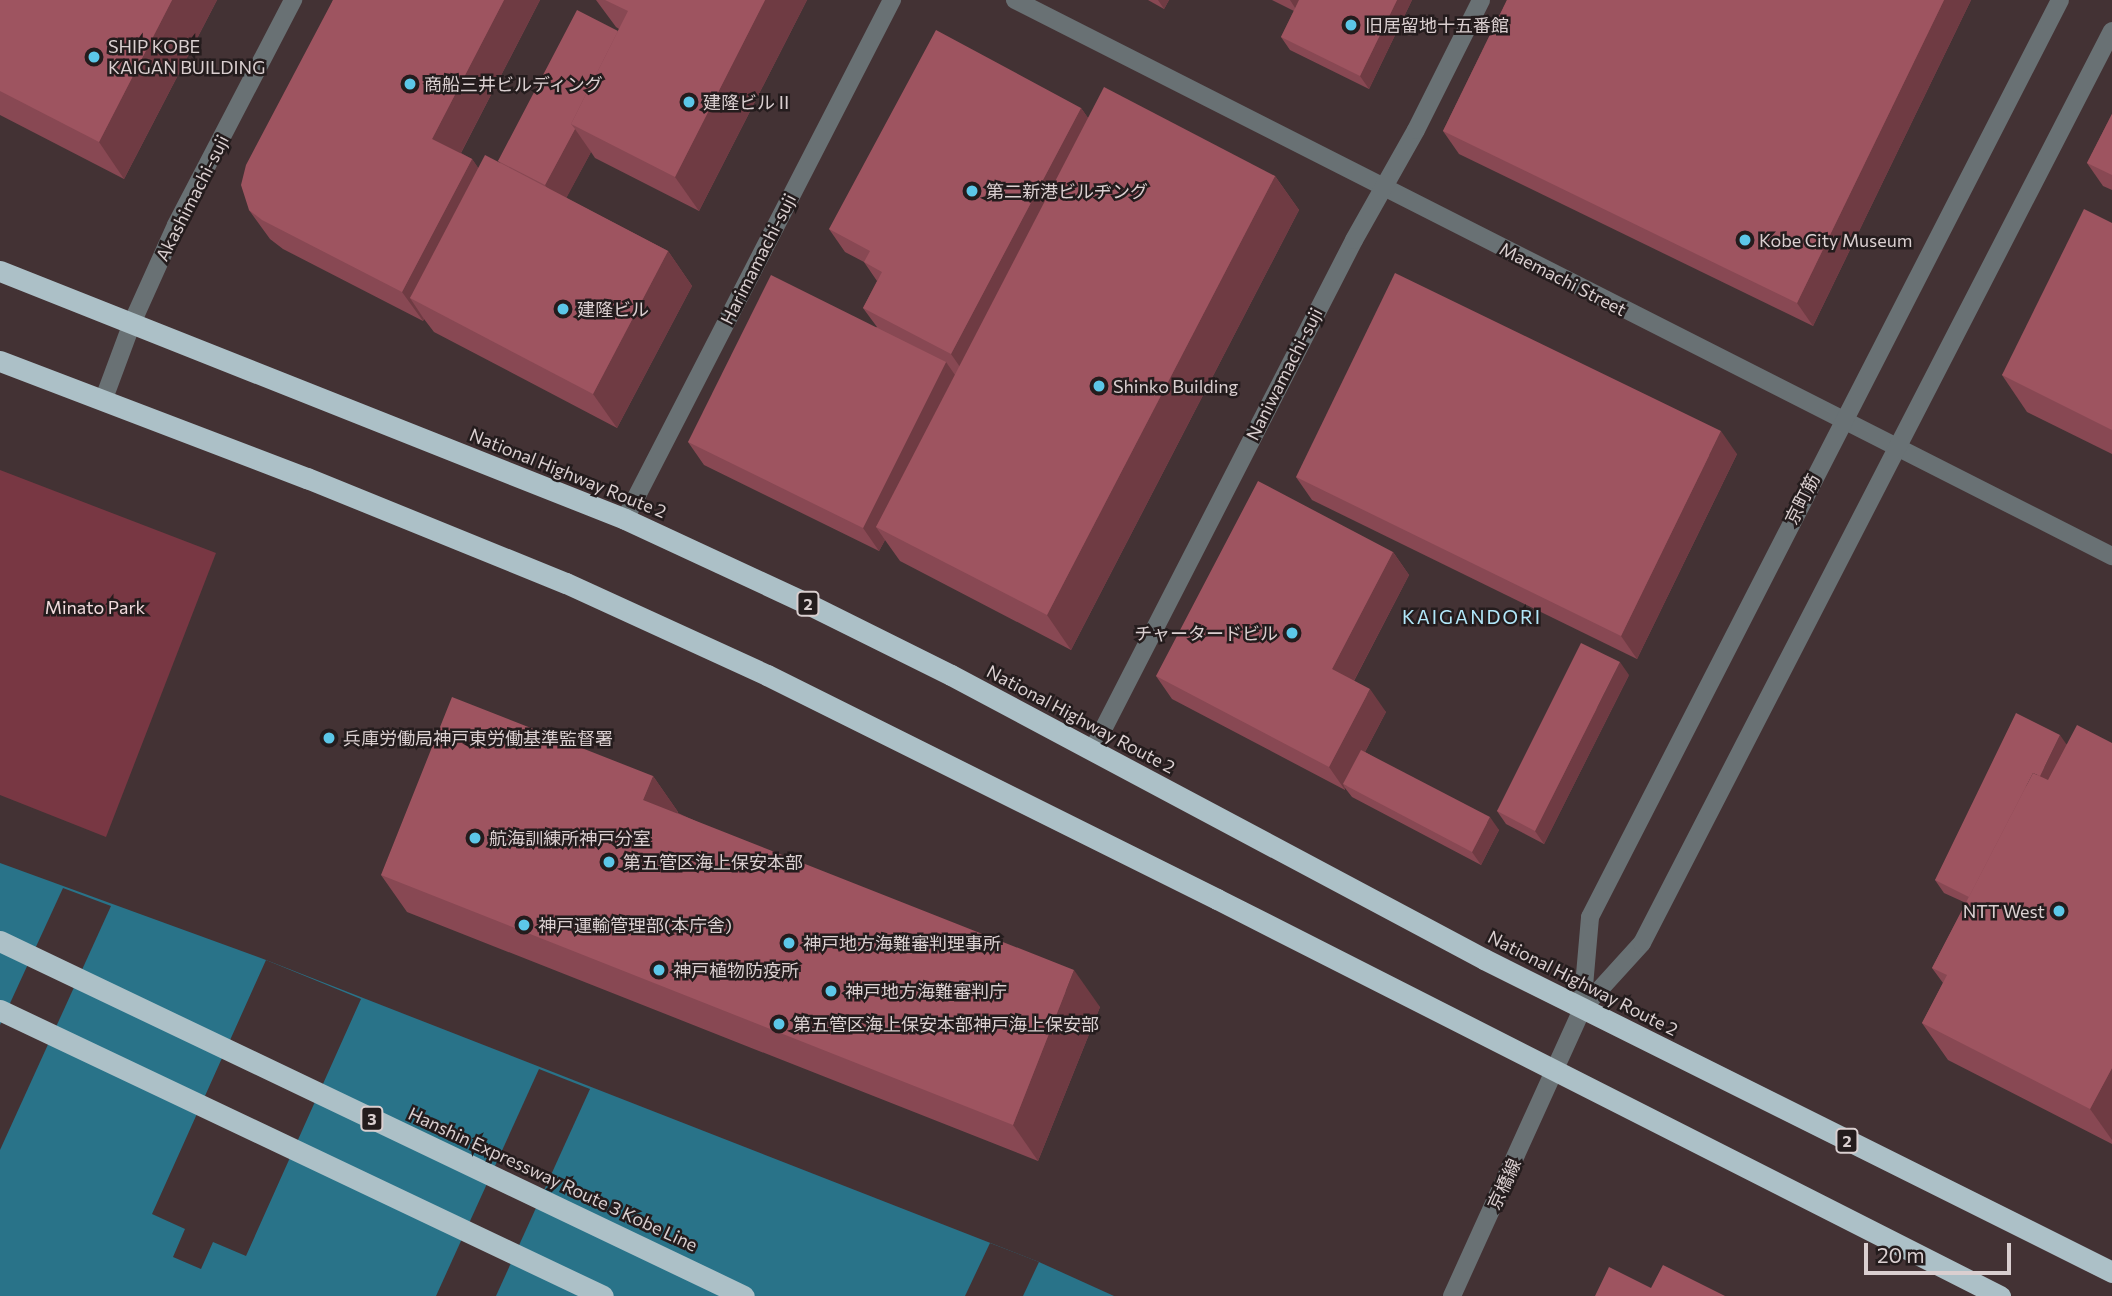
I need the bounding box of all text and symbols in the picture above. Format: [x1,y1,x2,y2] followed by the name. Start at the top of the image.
[1365,14,1509,36] place label: 旧居留地十五番館
[1343,17,1359,33] marker: 旧居留地十五番館
[108,36,265,78] place label: SHIP KOBE KAIGAN BUILDING
[86,49,102,65] marker: SHIP KOBE KAIGAN BUILDING
[424,73,604,95] place label: 商船三井ビルディング
[402,76,418,92] marker: 商船三井ビルディング
[703,91,793,113] place label: 建隆ビルⅡ
[681,94,697,110] marker: 建隆ビルⅡ
[151,131,233,265] street label: Akashimachi-suji
[986,180,1148,202] place label: 第二新港ビルヂング
[964,183,980,199] marker: 第二新港ビルヂング
[716,190,800,328] street label: Harimamachi-suji
[1759,229,1913,251] place label: Kobe City Museum
[1737,232,1753,248] marker: Kobe City Museum
[1496,238,1630,320] street label: Maemachi Street
[577,298,649,320] place label: 建隆ビル
[555,301,571,317] marker: 建隆ビル
[1241,304,1327,444] street label: Naniwamachi-suji
[1113,375,1238,397] place label: Shinko Building
[1091,378,1107,394] marker: Shinko Building
[467,424,669,522] street label: National Highway Route 2
[1780,470,1824,528] street label: 京町筋
[796,592,820,617] road number: 2
[45,596,145,618] park label: Minato Park
[1403,606,1541,628] district label: KAIGANDORI
[1134,622,1278,644] place label: チャータードビル
[1284,625,1300,641] marker: チャータードビル
[983,660,1179,778] street label: National Highway Route 2
[343,727,613,749] place label: 兵庫労働局神戸東労働基準監督署
[321,730,337,746] marker: 兵庫労働局神戸東労働基準監督署
[489,827,651,849] place label: 航海訓練所神戸分室
[467,830,483,846] marker: 航海訓練所神戸分室
[623,851,803,873] place label: 第五管区海上保安本部
[601,854,617,870] marker: 第五管区海上保安本部
[1963,900,2045,922] place label: NTT West
[2051,903,2067,919] marker: NTT West
[538,914,732,936] place label: 神戸運輸管理部(本庁舎)
[516,917,532,933] marker: 神戸運輸管理部(本庁舎)
[1484,926,1682,1040] street label: National Highway Route 2
[803,932,1001,954] place label: 神戸地方海難審判理事所
[781,935,797,951] marker: 神戸地方海難審判理事所
[673,959,799,981] place label: 神戸植物防疫所
[651,962,667,978] marker: 神戸植物防疫所
[845,980,1007,1002] place label: 神戸地方海難審判庁
[823,983,839,999] marker: 神戸地方海難審判庁
[793,1013,1099,1035] place label: 第五管区海上保安本部神戸海上保安部
[771,1016,787,1032] marker: 第五管区海上保安本部神戸海上保安部
[405,1102,701,1256] street label: Hanshin Expressway Route 3 Kobe Line
[360,1106,384,1132] road number: 3
[1835,1128,1859,1154] road number: 2
[1483,1155,1525,1213] street label: 京橋線
[1867,1230,2014,1274] scale bar
[1877,1242,1925,1267] text: 20 m

